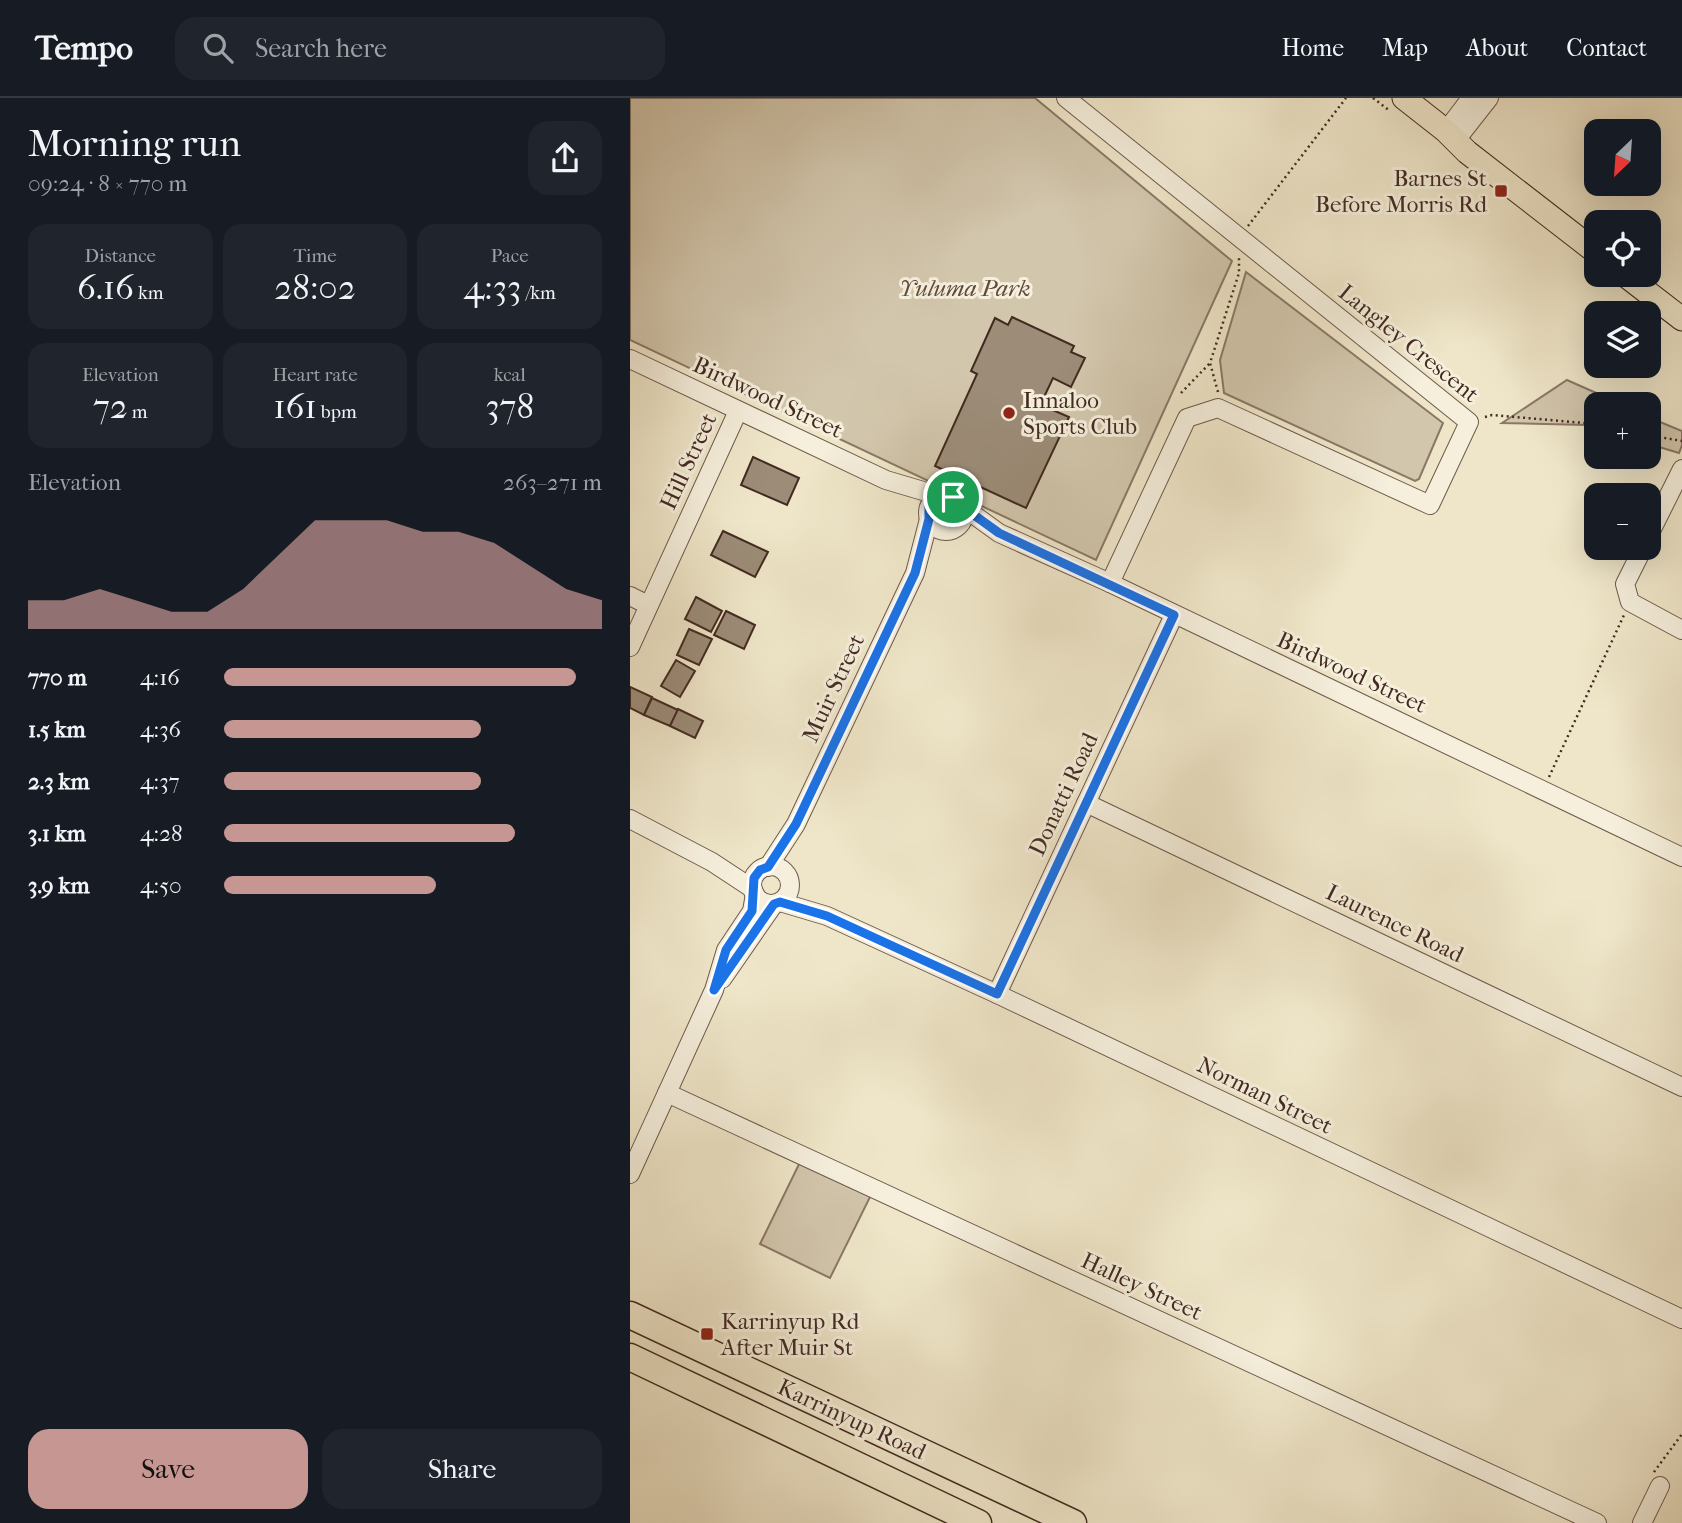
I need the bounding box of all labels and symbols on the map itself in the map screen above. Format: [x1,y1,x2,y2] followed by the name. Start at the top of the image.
[1584,119,1661,196] north arrow
[1315,165,1487,218] place label: Barnes St Before Morris Rd
[1493,183,1509,199] marker: Barnes St Before Morris Rd
[899,275,1031,302] park label: Yuluma Park
[1333,279,1484,408] street label: Langley Crescent
[689,351,847,444] street label: Birdwood Street
[1023,387,1137,440] place label: Innaloo Sports Club
[1001,405,1017,421] marker: Innaloo Sports Club
[654,409,723,514] street label: Hill Street
[923,467,983,527] pin
[1273,626,1431,719] street label: Birdwood Street
[797,630,870,746] street label: Muir Street
[1023,728,1104,860] street label: Donatti Road
[1322,879,1468,969] street label: Laurence Road
[1193,1051,1337,1140] street label: Norman Street
[1077,1247,1207,1326] street label: Halley Street
[720,1308,860,1361] place label: Karrinyup Rd After Muir St
[699,1326,715,1342] marker: Karrinyup Rd After Muir St
[773,1373,931,1466] street label: Karrinyup Road

